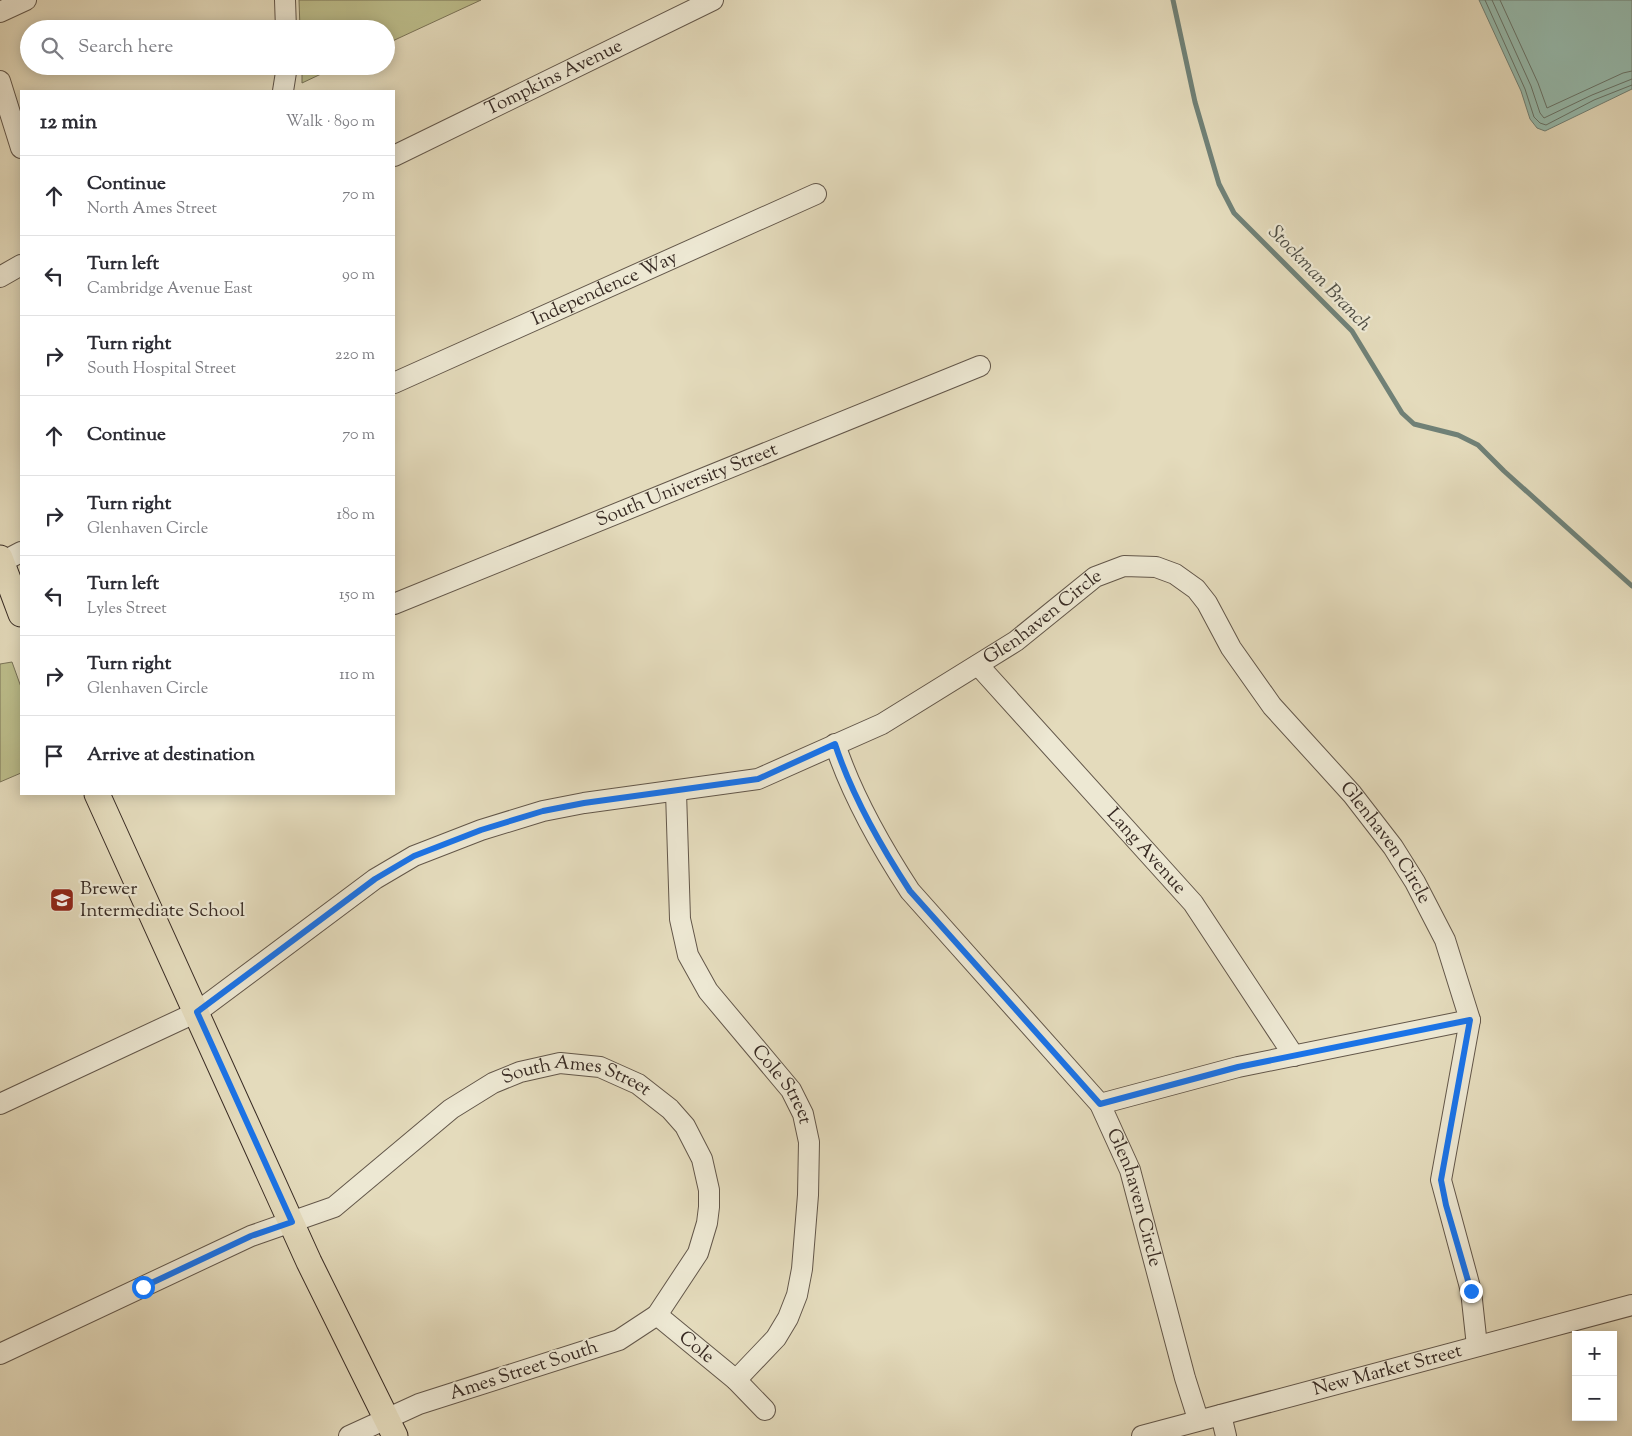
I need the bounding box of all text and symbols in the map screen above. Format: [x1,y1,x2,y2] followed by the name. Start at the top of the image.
[20,20,395,75] search box
[481,33,627,123] street label: Tompkins Avenue
[38,34,66,62] icon: search
[78,34,173,61] text: Search here
[40,108,97,138] text: 12 min
[286,111,375,134] text: Walk · 890 m
[87,171,166,198] text: Continue
[40,182,68,210] icon: ahead
[342,184,375,207] text: 70 m
[87,198,217,221] text: North Ames Street
[1261,219,1378,339] water label: Stockman Branch
[528,244,682,333] street label: Independence Way
[87,251,159,278] text: Turn left
[40,262,68,290] icon: left
[342,264,375,287] text: 90 m
[87,278,252,301] text: Cambridge Avenue East
[87,331,171,358] text: Turn right
[40,342,68,370] icon: right
[335,344,375,367] text: 220 m
[87,358,236,381] text: South Hospital Street
[40,422,68,450] icon: ahead
[87,422,166,449] text: Continue
[342,424,375,447] text: 70 m
[592,436,782,534] street label: South University Street
[87,491,171,518] text: Turn right
[40,502,68,530] icon: right
[336,504,375,527] text: 180 m
[87,518,208,541] text: Glenhaven Circle
[978,562,1106,672] street label: Glenhaven Circle
[87,571,159,598] text: Turn left
[40,582,68,610] icon: left
[339,584,375,607] text: 150 m
[87,598,167,621] text: Lyles Street
[87,651,171,678] text: Turn right
[40,662,68,690] icon: right
[339,664,375,687] text: 110 m
[87,678,208,701] text: Glenhaven Circle
[40,742,68,770] icon: arrive
[87,742,255,769] text: Arrive at destination
[1333,775,1438,909] street label: Glenhaven Circle
[1100,802,1193,901] street label: Lang Avenue
[80,876,245,925] place label: Brewer Intermediate School
[49,887,75,913] school or university icon: Brewer Intermediate School
[745,1039,818,1127] street label: Cole Street
[497,1049,657,1103] street label: South Ames Street
[1099,1124,1169,1270] street label: Glenhaven Circle
[132,1276,155,1299] route start
[1460,1280,1483,1303] route end
[673,1325,720,1370] street label: Cole
[1572,1331,1617,1421] map controls
[1572,1331,1617,1376] button: +
[446,1334,602,1408] street label: Ames Street South
[1310,1337,1465,1403] street label: New Market Street
[1572,1376,1617,1421] button: −

